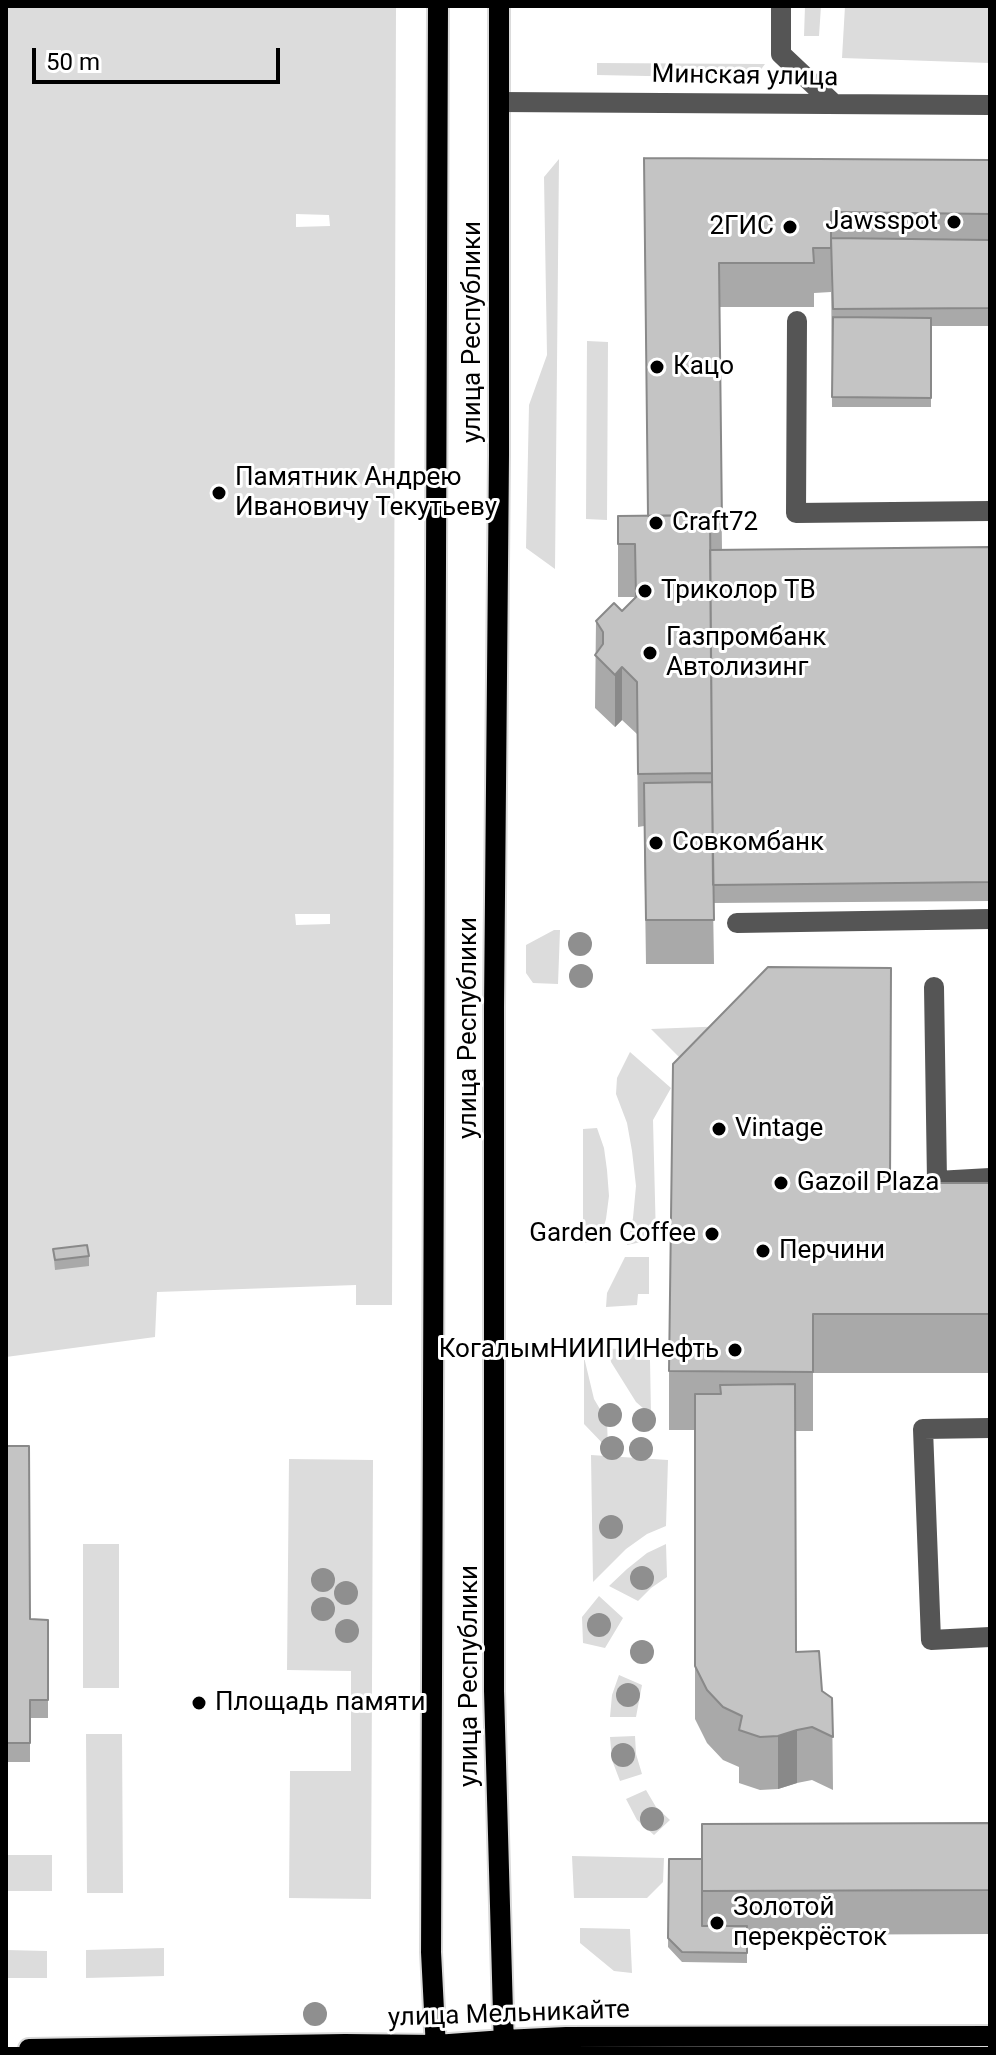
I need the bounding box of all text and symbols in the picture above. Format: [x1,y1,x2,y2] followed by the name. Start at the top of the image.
[36,32,284,82] scale bar
[46,48,100,76] text: 50 m
[651,60,839,94] street label: Минская улица
[825,206,938,238] place label: Jawsspot
[709,211,774,243] place label: 2ГИС
[945,213,963,231] marker: Jawsspot
[781,218,799,236] marker: 2ГИС
[457,221,489,443] street label: улица Республики
[673,351,734,383] place label: Кацо
[648,358,666,376] marker: Кацо
[235,462,497,524] place label: Памятник Андрею Ивановичу Текутьеву
[210,484,228,502] marker: Памятник Андрею Ивановичу Текутьеву
[672,507,758,539] place label: Craft72
[647,514,665,532] marker: Craft72
[661,575,816,607] place label: Триколор ТВ
[636,582,654,600] marker: Триколор ТВ
[666,622,826,684] place label: Газпромбанк Автолизинг
[641,644,659,662] marker: Газпромбанк Автолизинг
[672,827,824,859] place label: Совкомбанк
[647,834,665,852] marker: Совкомбанк
[453,917,485,1139] street label: улица Республики
[735,1113,823,1145] place label: Vintage
[710,1120,728,1138] marker: Vintage
[797,1167,939,1199] place label: Gazoil Plaza
[772,1174,790,1192] marker: Gazoil Plaza
[529,1218,696,1250] place label: Garden Coffee
[703,1225,721,1243] marker: Garden Coffee
[779,1235,885,1267] place label: Перчини
[754,1242,772,1260] marker: Перчини
[439,1334,719,1366] place label: КогалымНИИПИНефть
[726,1341,744,1359] marker: КогалымНИИПИНефть
[454,1565,486,1787] street label: улица Республики
[215,1687,426,1719] place label: Площадь памяти
[190,1694,208,1712] marker: Площадь памяти
[733,1892,887,1954] place label: Золотой перекрёсток
[708,1914,726,1932] marker: Золотой перекрёсток
[388,1995,630,2035] street label: улица Мельникайте

